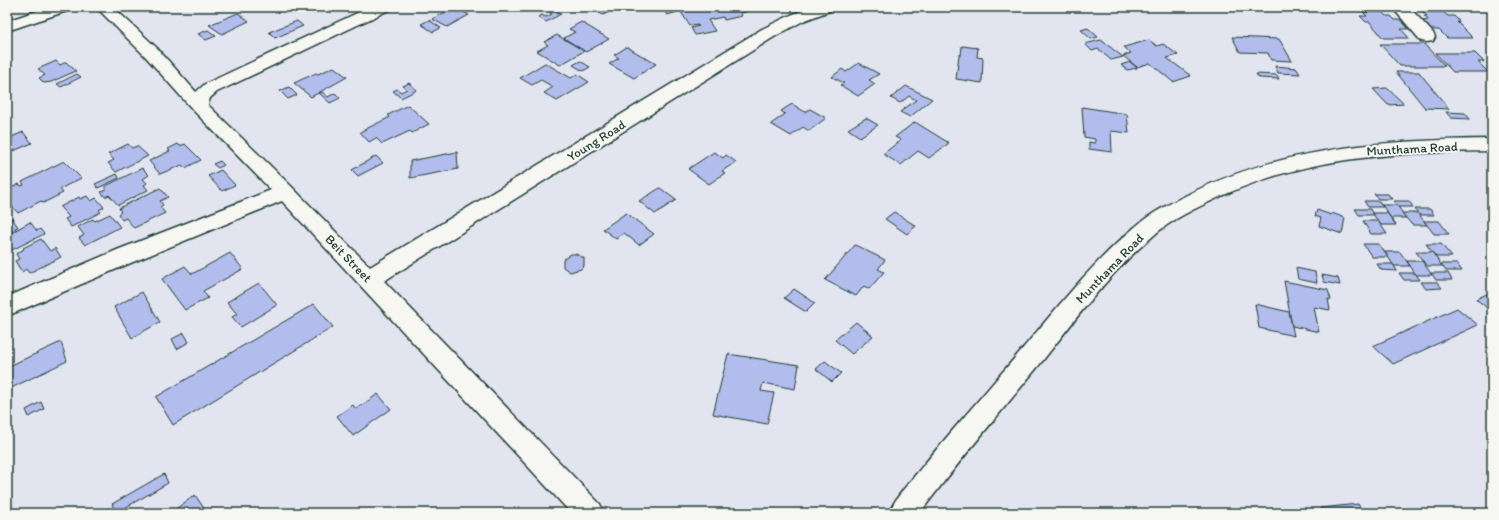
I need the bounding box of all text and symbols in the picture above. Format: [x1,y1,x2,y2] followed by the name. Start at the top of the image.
[564,117,628,164] street label: Young Road
[1366,139,1458,158] street label: Munthama Road
[1072,230,1147,306] street label: Munthama Road
[322,231,375,285] street label: Beit Street

